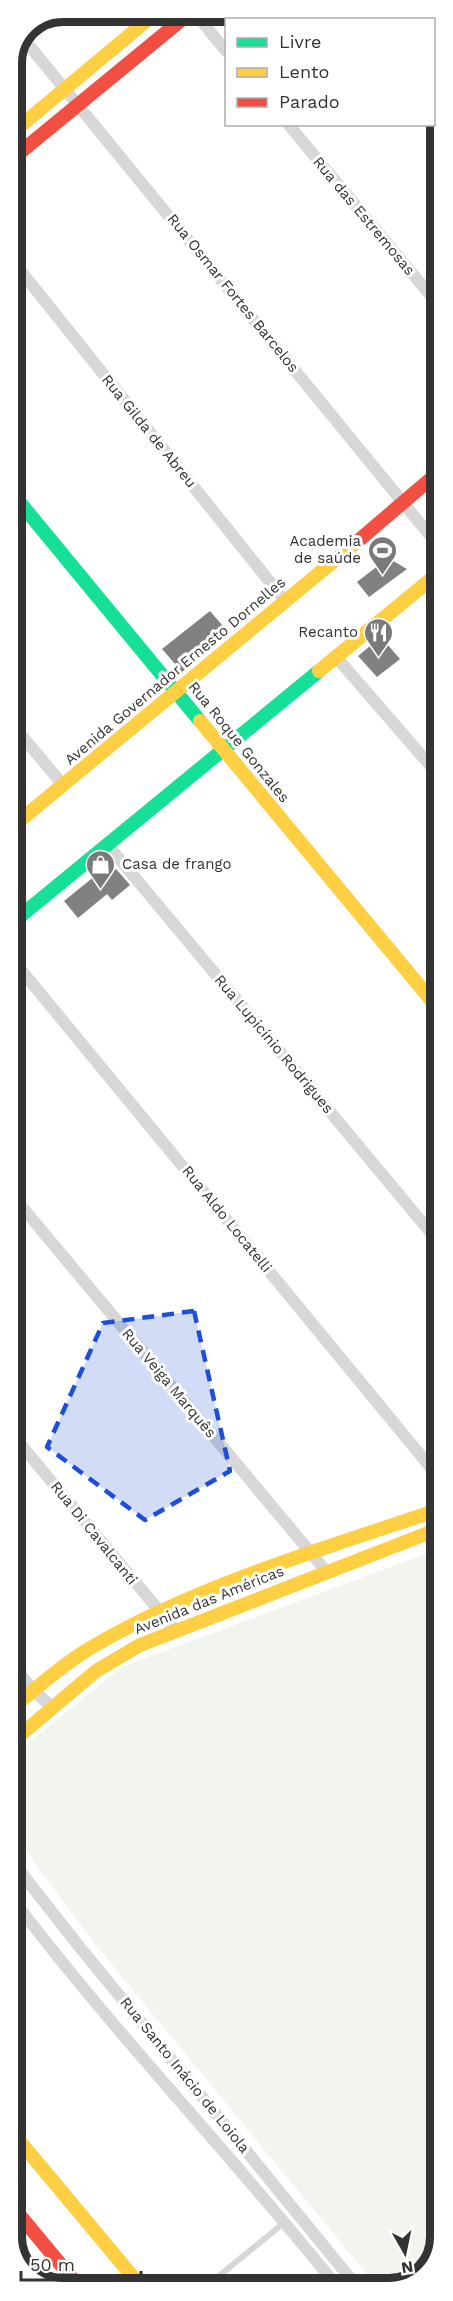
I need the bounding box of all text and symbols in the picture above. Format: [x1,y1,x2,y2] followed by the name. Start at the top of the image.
[225,18,435,126] legend
[279,31,321,52] text: Livre
[279,61,329,82] text: Lento
[279,91,340,112] text: Parado
[309,153,419,279] street label: Rua das Estremosas
[163,210,303,376] street label: Rua Osmar Fortes Barcelos
[98,371,200,491] street label: Rua Gilda de Abreu
[290,532,362,567] place label: Academia de saúde
[366,534,398,576] sports icon: Academia de saúde
[61,573,289,769] street label: Avenida Governador Ernesto Dornelles
[363,616,395,658] restaurant icon: Recanto
[298,623,358,641] place label: Recanto
[185,678,293,806] street label: Rua Roque Gonzales
[85,848,117,890] shop icon: Casa de frango
[122,855,231,873] place label: Casa de frango
[211,971,337,1117] street label: Rua Lupicínio Rodrigues
[178,1162,276,1276] street label: Rua Aldo Locatelli
[118,1325,220,1441] street label: Rua Veiga Marquês
[47,1478,141,1588] street label: Rua Di Cavalcanti
[132,1562,287,1638] street label: Avenida das Américas
[116,1993,254,2157] street label: Rua Santo Inácio de Loiola
[375,2223,435,2283] north arrow
[21,2244,141,2282] scale bar
[30,2254,75,2275] text: 50 m
[400,2257,415,2278] text: N

